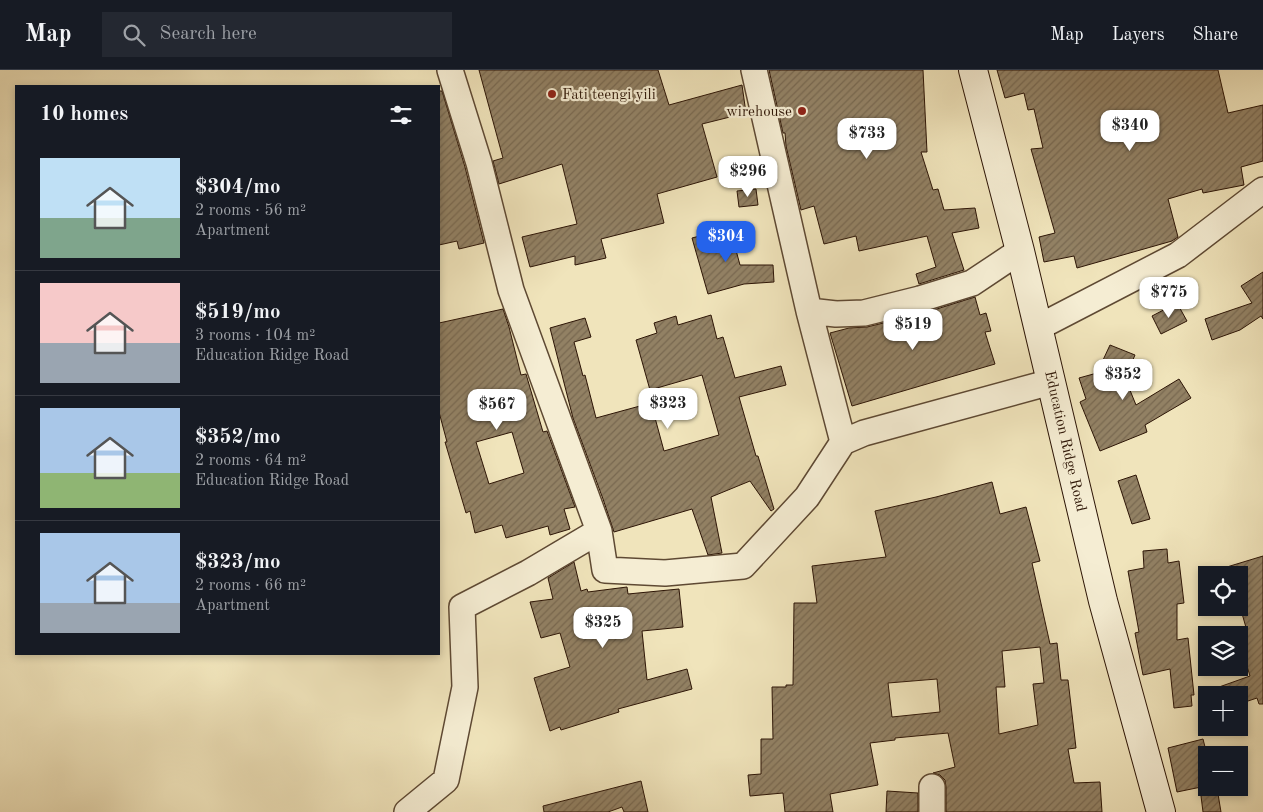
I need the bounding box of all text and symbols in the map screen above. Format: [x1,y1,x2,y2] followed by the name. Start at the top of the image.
[102,12,452,57] search box
[120,21,148,49] icon: search
[25,23,72,47] text: Map
[160,25,257,44] text: Search here
[1050,26,1084,44] text: Map
[1112,26,1164,44] text: Layers
[1192,26,1238,44] text: Share
[546,88,558,100] marker: Fati teengi yili
[562,88,656,103] place label: Fati teengi yili
[387,101,415,129] icon: filters
[40,104,128,125] text: 10 homes
[726,105,792,120] place label: wirehouse
[796,105,808,117] marker: wirehouse
[1100,109,1160,152] pin: $340
[837,118,897,160] pin: $733
[1111,118,1149,134] text: $340
[848,126,886,142] text: $733
[718,156,778,198] pin: $296
[729,164,767,180] text: $296
[195,177,281,198] text: $304/mo
[80,178,140,238] icon: home
[195,203,306,219] text: 2 rooms · 56 m²
[696,220,756,263] pin: $304
[195,223,270,239] text: Apartment
[707,229,745,245] text: $304
[1139,276,1199,319] pin: $775
[1150,285,1188,301] text: $775
[195,302,281,323] text: $519/mo
[80,303,140,363] icon: home
[883,308,943,351] pin: $519
[894,317,932,333] text: $519
[195,328,315,344] text: 3 rooms · 104 m²
[195,348,349,364] text: Education Ridge Road
[1093,358,1153,401] pin: $352
[1104,367,1142,383] text: $352
[1041,369,1088,514] street label: Education Ridge Road
[467,388,527,431] pin: $567
[638,388,698,430] pin: $323
[649,396,687,412] text: $323
[478,397,516,413] text: $567
[195,427,281,448] text: $352/mo
[80,428,140,488] icon: home
[195,453,306,469] text: 2 rooms · 64 m²
[195,473,349,489] text: Education Ridge Road
[195,552,281,573] text: $323/mo
[80,553,140,613] icon: home
[1198,566,1248,796] map controls
[1198,566,1248,616] button: locate
[195,578,306,594] text: 2 rooms · 66 m²
[195,598,270,614] text: Apartment
[573,606,633,649] pin: $325
[584,615,622,631] text: $325
[1198,626,1248,676] button: layers
[1198,686,1248,736] button: +
[1198,746,1248,796] button: −

